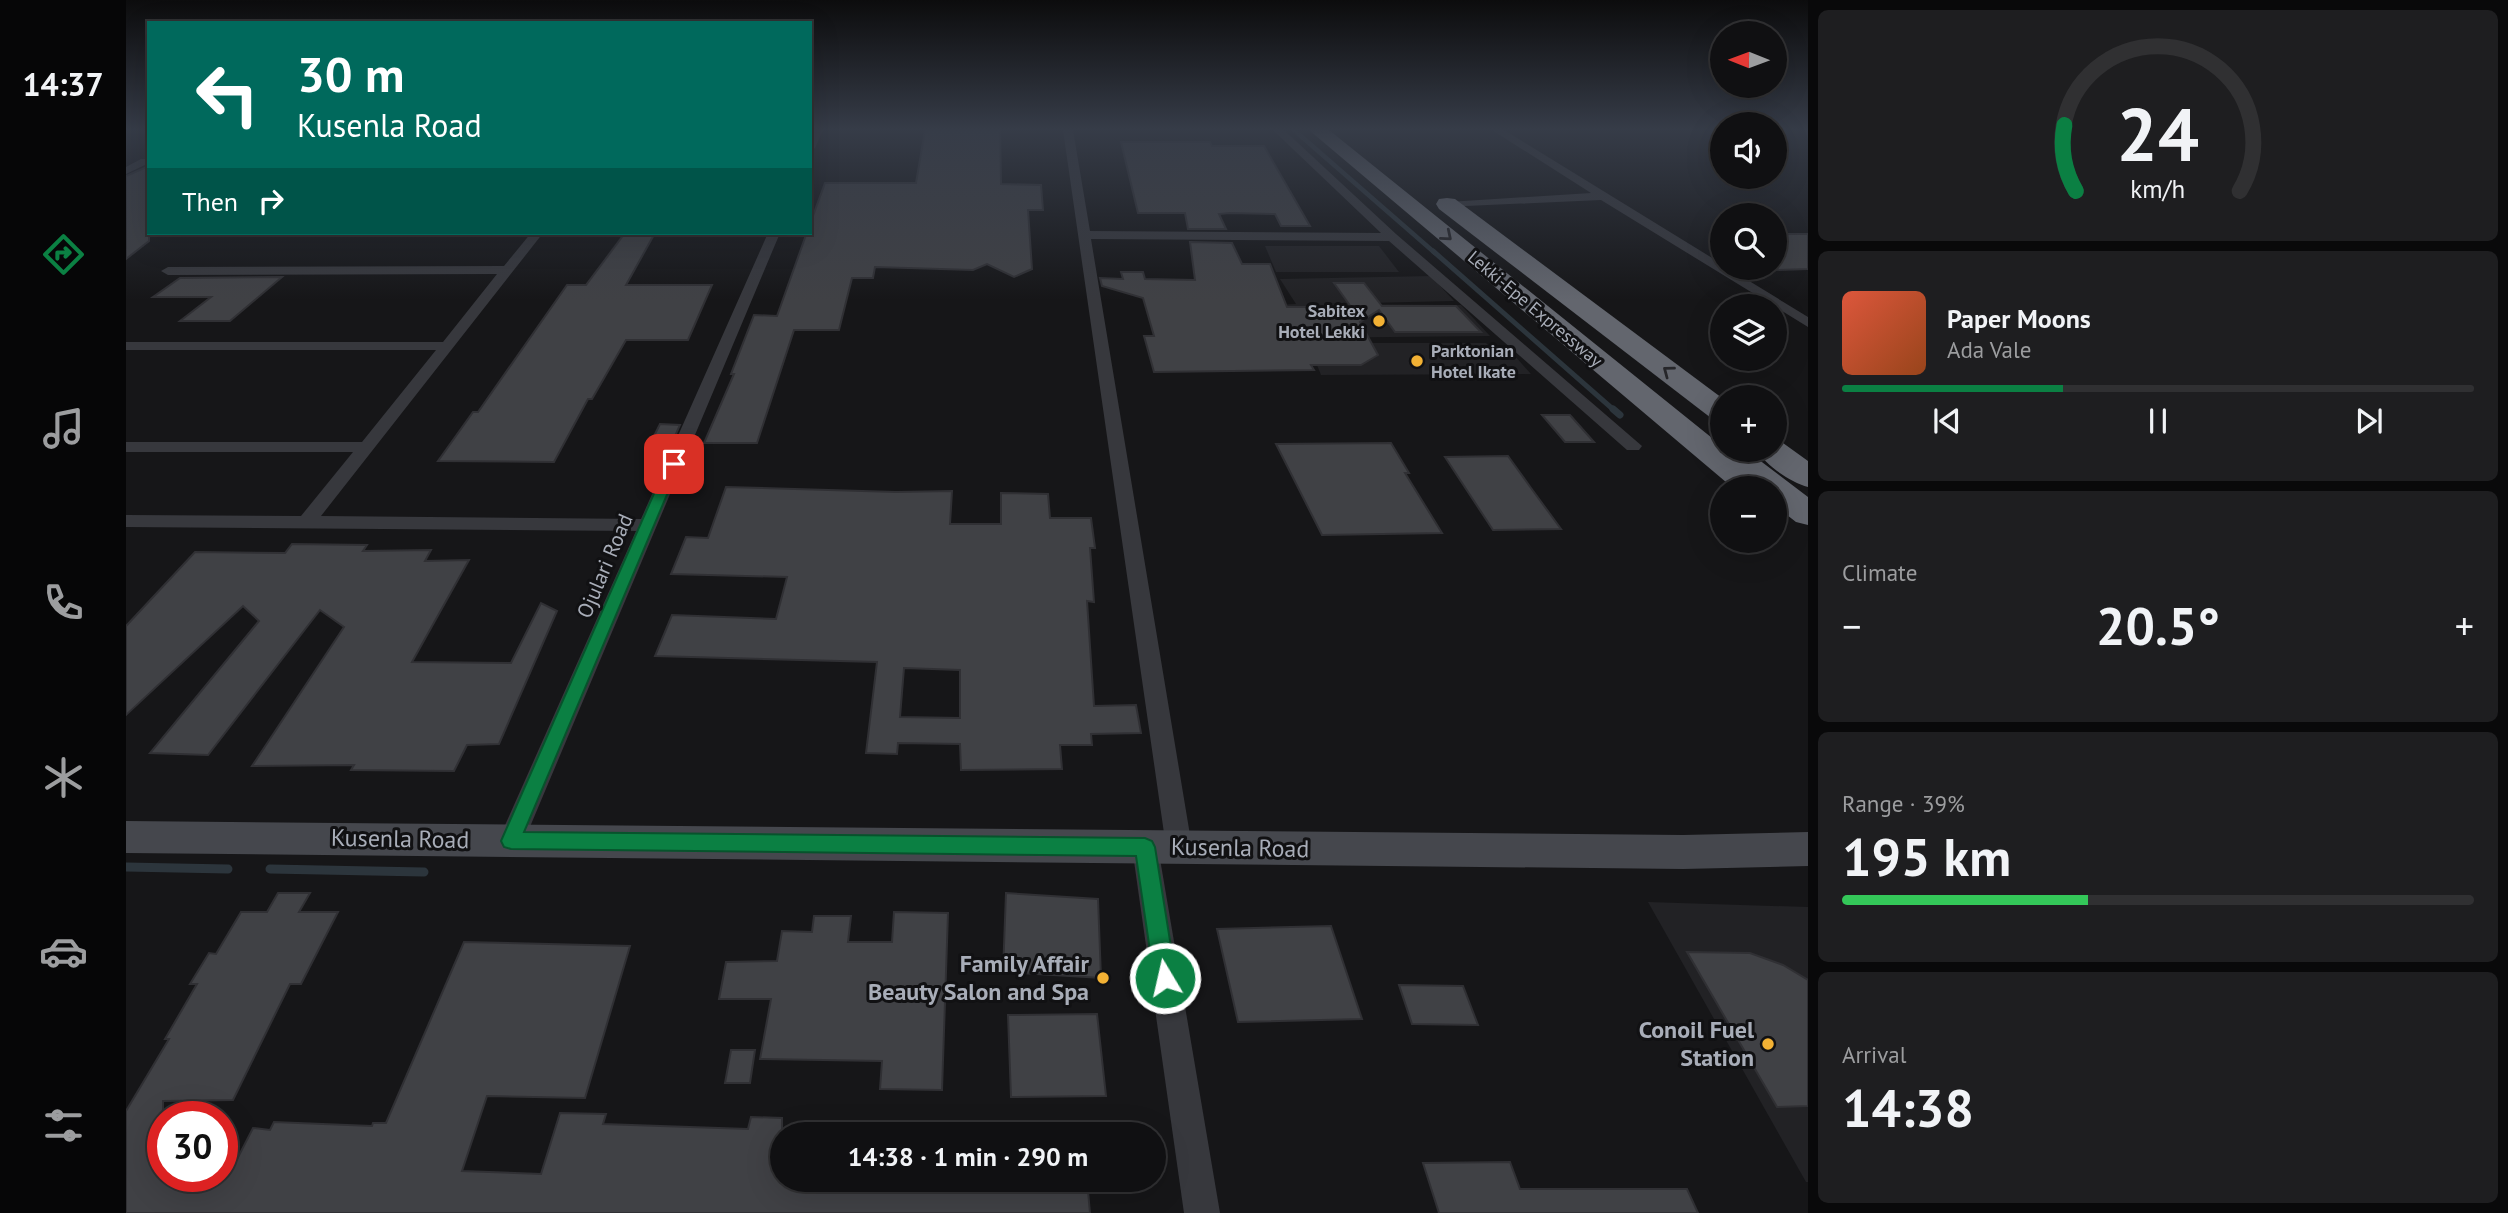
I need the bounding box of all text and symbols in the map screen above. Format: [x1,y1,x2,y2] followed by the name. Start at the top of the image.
[1710,21,1787,98] north arrow
[1710,21,1787,553] map controls
[297,42,404,106] text: 30 m
[182,49,273,140] icon: left
[22,63,104,105] text: 14:37
[2117,88,2199,182] text: 24
[297,104,482,146] text: Kusenla Road
[1710,112,1787,189] button: sound
[2131,173,2185,205] text: km/h
[252,182,290,220] icon: right
[182,185,238,218] text: Then
[1710,203,1787,280] button: search
[1439,227,1451,240] one-way arrow
[39,230,88,279] icon: directions
[1463,246,1608,372] street label: Lekki-Epe Expressway
[1710,294,1787,371] button: layers
[1278,299,1366,343] place label: Sabitex Hotel Lekki
[1947,302,2091,335] text: Paper Moons
[1371,313,1387,329] marker: Sabitex Hotel Lekki
[1947,335,2031,364] text: Ada Vale
[1431,339,1516,383] place label: Parktonian Hotel Ikate
[1409,353,1425,369] marker: Parktonian Hotel Ikate
[1663,366,1675,379] one-way arrow
[1710,385,1787,462] button: +
[1928,402,1966,440] icon: previous
[2139,402,2177,440] icon: pause
[2350,402,2388,440] icon: next
[39,404,88,453] icon: music
[644,434,704,494] pin
[655,445,693,483] icon: arrive
[1710,476,1787,553] button: −
[570,510,639,622] street label: Ojulari Road
[1842,558,1917,587] text: Climate
[39,578,88,627] icon: phone
[2096,592,2220,659] text: 20.5°
[1842,601,1861,650] text: −
[2455,601,2474,650] text: +
[39,753,88,802] icon: climate
[1842,789,1965,818] text: Range · 39%
[331,822,470,855] street label: Kusenla Road
[1842,823,2011,890] text: 195 km
[1171,831,1310,864] street label: Kusenla Road
[39,927,88,976] icon: car
[1128,941,1202,1015] position arrow
[868,948,1090,1007] place label: Family Affair Beauty Salon and Spa
[1095,970,1111,986] marker: Family Affair Beauty Salon and Spa
[1639,1014,1755,1073] place label: Conoil Fuel Station
[1760,1036,1776,1052] marker: Conoil Fuel Station
[1842,1040,1906,1069] text: Arrival
[1842,1074,1974,1141] text: 14:38
[39,1101,88,1150] icon: filters
[147,1101,238,1192] speed limit sign: 30
[848,1140,1088,1173] text: 14:38 · 1 min · 290 m

